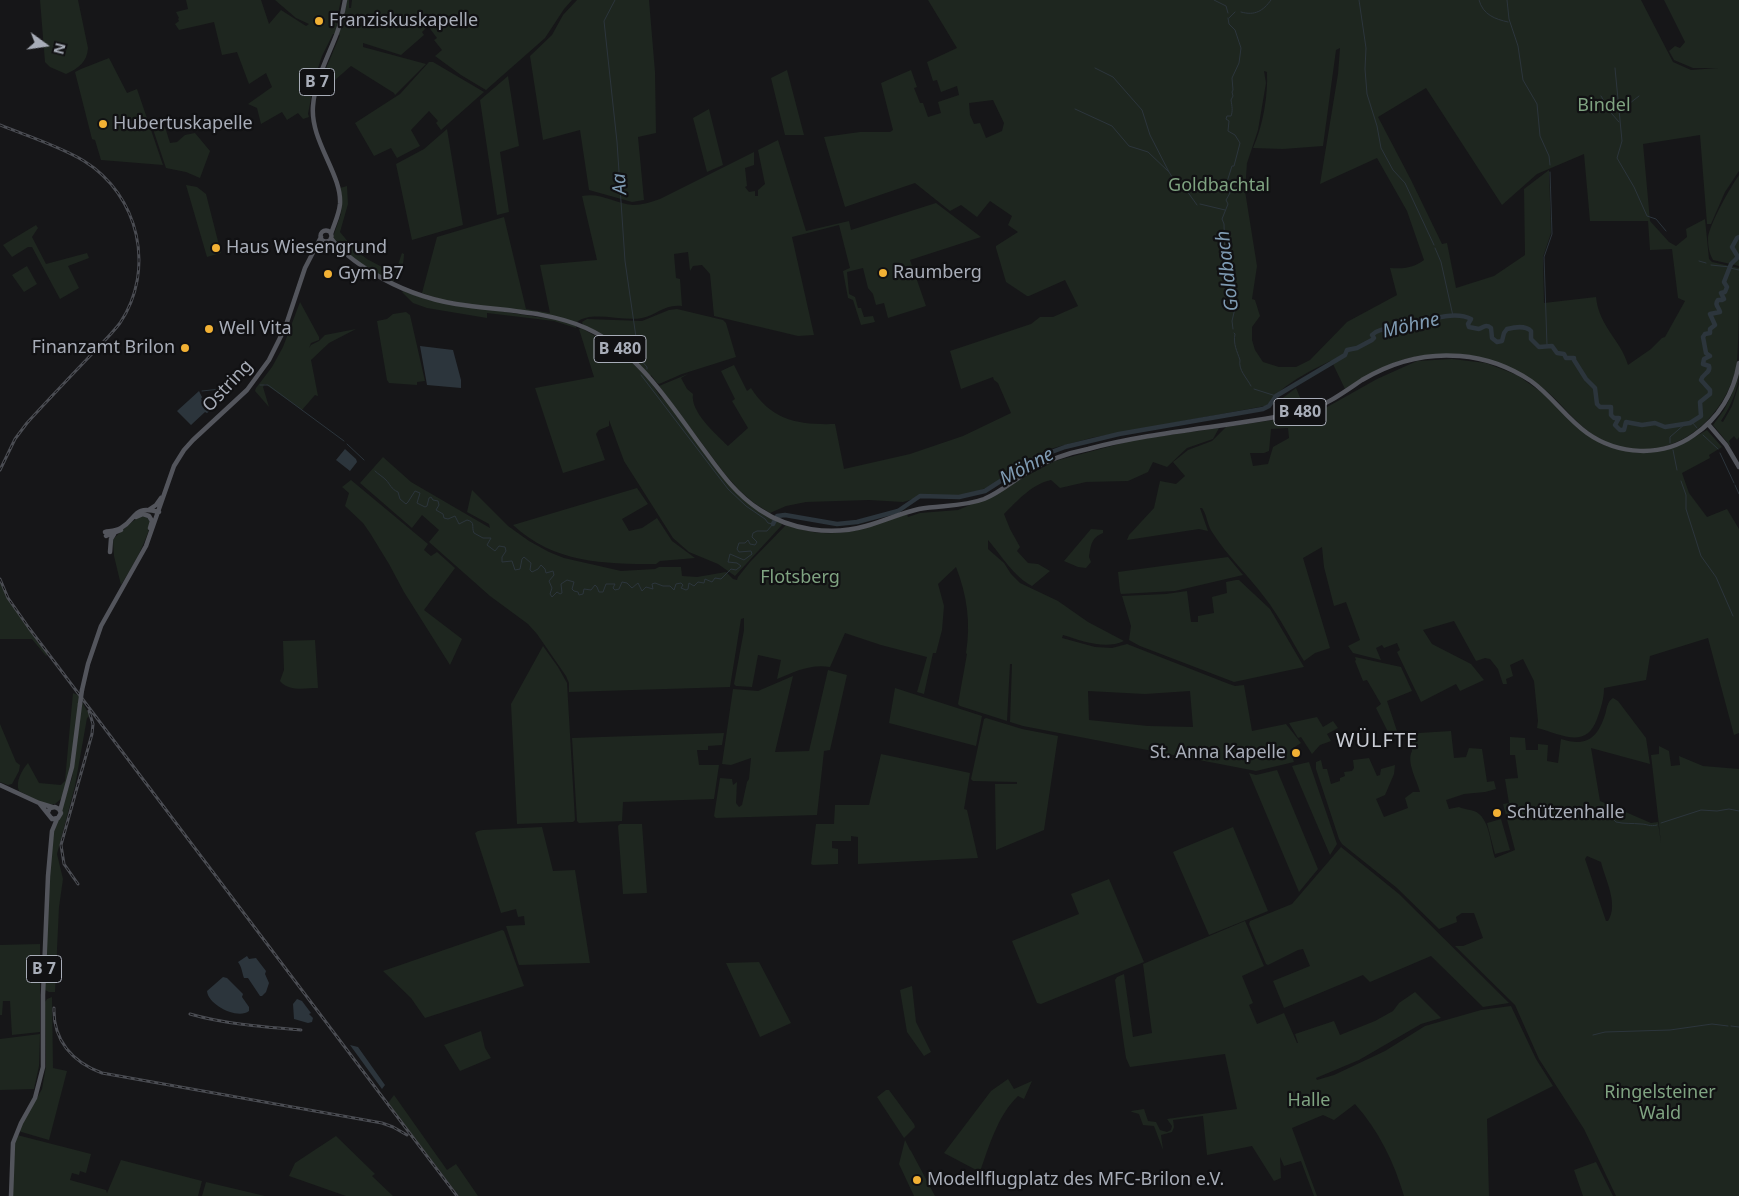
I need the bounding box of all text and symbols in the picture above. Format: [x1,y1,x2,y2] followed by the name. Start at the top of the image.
[329,10,478,32] place label: Franziskuskapelle
[313,15,325,27] marker: Franziskuskapelle
[20,20,70,70] north arrow
[49,41,71,57] text: N
[300,68,334,95] road number: B 7
[1577,95,1631,117] park label: Bindel
[113,113,253,135] place label: Hubertuskapelle
[97,118,109,130] marker: Hubertuskapelle
[608,172,632,196] water label: Aa
[1168,175,1270,197] park label: Goldbachtal
[1212,229,1244,313] water label: Goldbach
[226,237,387,259] place label: Haus Wiesengrund
[210,242,222,254] marker: Haus Wiesengrund
[893,262,982,284] place label: Raumberg
[338,263,404,285] place label: Gym B7
[877,267,889,279] marker: Raumberg
[322,268,334,280] marker: Gym B7
[1380,308,1442,344] water label: Möhne
[219,318,292,340] place label: Well Vita
[203,323,215,335] marker: Well Vita
[594,336,646,362] road number: B 480
[32,337,175,359] place label: Finanzamt Brilon
[179,342,191,354] marker: Finanzamt Brilon
[198,355,258,417] street label: Ostring
[1274,398,1326,426] road number: B 480
[996,443,1058,491] water label: Möhne
[760,567,840,589] park label: Flotsberg
[1335,729,1419,753] district label: WÜLFTE
[1150,742,1286,764] place label: St. Anna Kapelle
[1290,747,1302,759] marker: St. Anna Kapelle
[1507,802,1625,824] place label: Schützenhalle
[1491,807,1503,819] marker: Schützenhalle
[27,956,62,982] road number: B 7
[1604,1082,1716,1124] park label: Ringelsteiner Wald
[1288,1090,1330,1112] park label: Halle
[927,1169,1224,1191] place label: Modellflugplatz des MFC-Brilon e.V.
[911,1174,923,1186] marker: Modellflugplatz des MFC-Brilon e.V.

